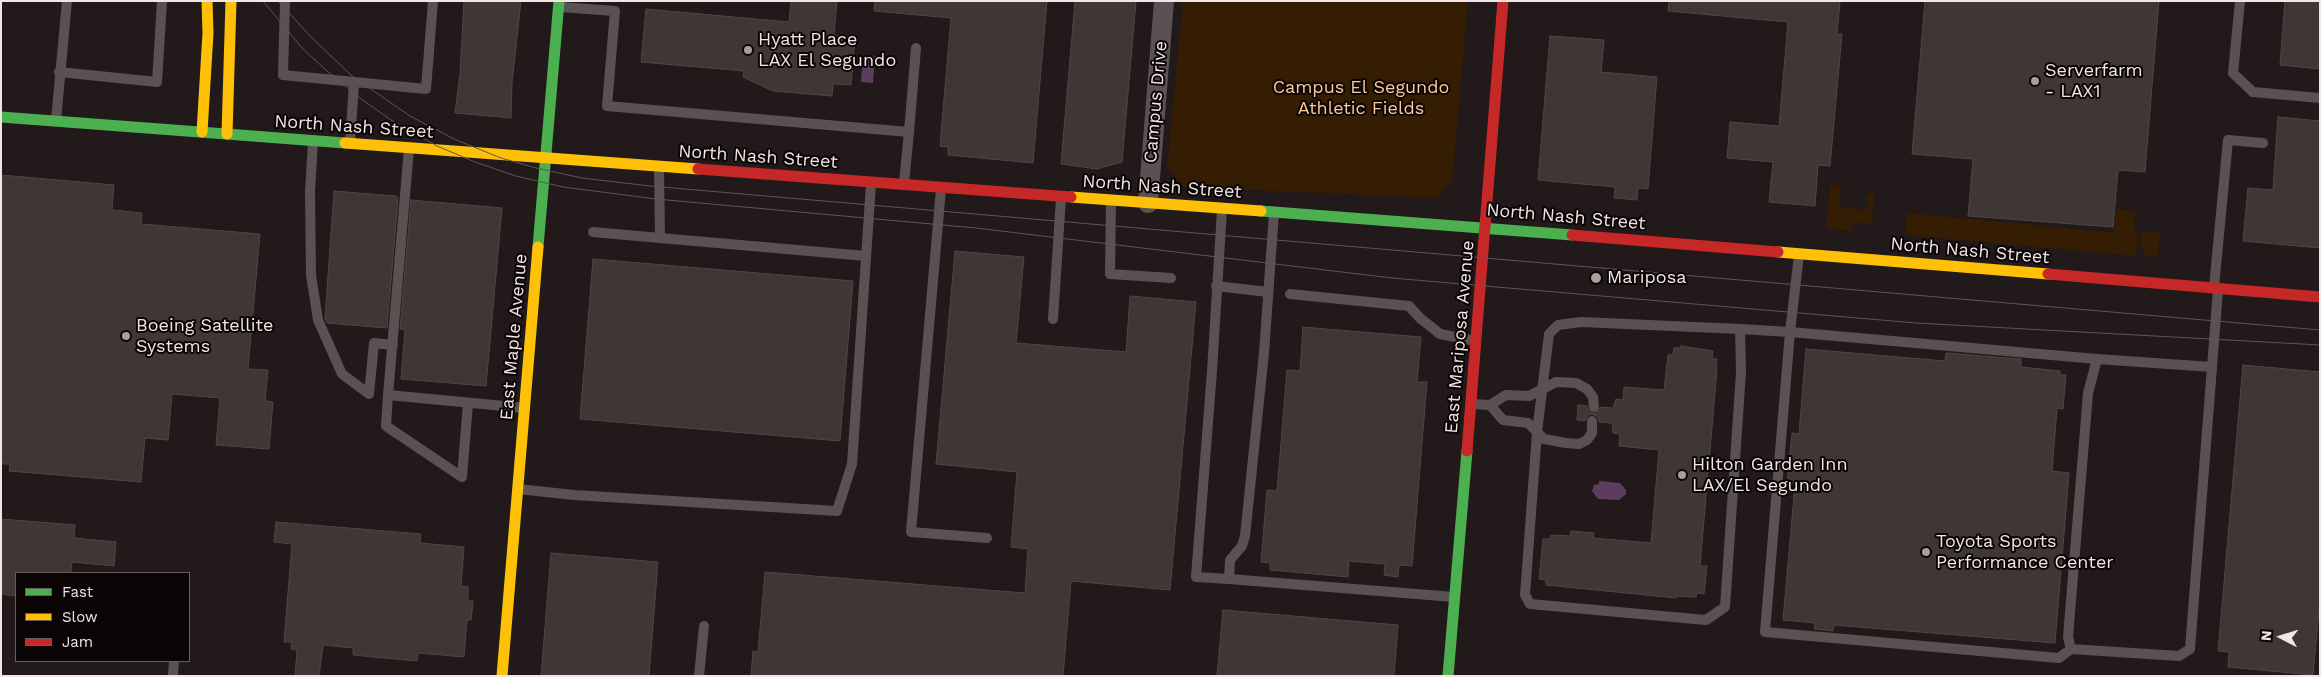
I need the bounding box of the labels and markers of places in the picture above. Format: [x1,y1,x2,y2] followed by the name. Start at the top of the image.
[758,29,896,72] place label: Hyatt Place LAX El Segundo
[742,44,754,56] marker: Hyatt Place LAX El Segundo
[2045,60,2143,102] place label: Serverfarm - LAX1
[2029,75,2041,87] marker: Serverfarm - LAX1
[1607,267,1686,289] place label: Mariposa
[1589,271,1603,285] marker: Mariposa
[136,315,273,358] place label: Boeing Satellite Systems
[120,330,132,342] marker: Boeing Satellite Systems
[1692,454,1848,496] place label: Hilton Garden Inn LAX/El Segundo
[1676,469,1688,481] marker: Hilton Garden Inn LAX/El Segundo
[1936,531,2114,574] place label: Toyota Sports Performance Center
[1920,546,1932,558] marker: Toyota Sports Performance Center

